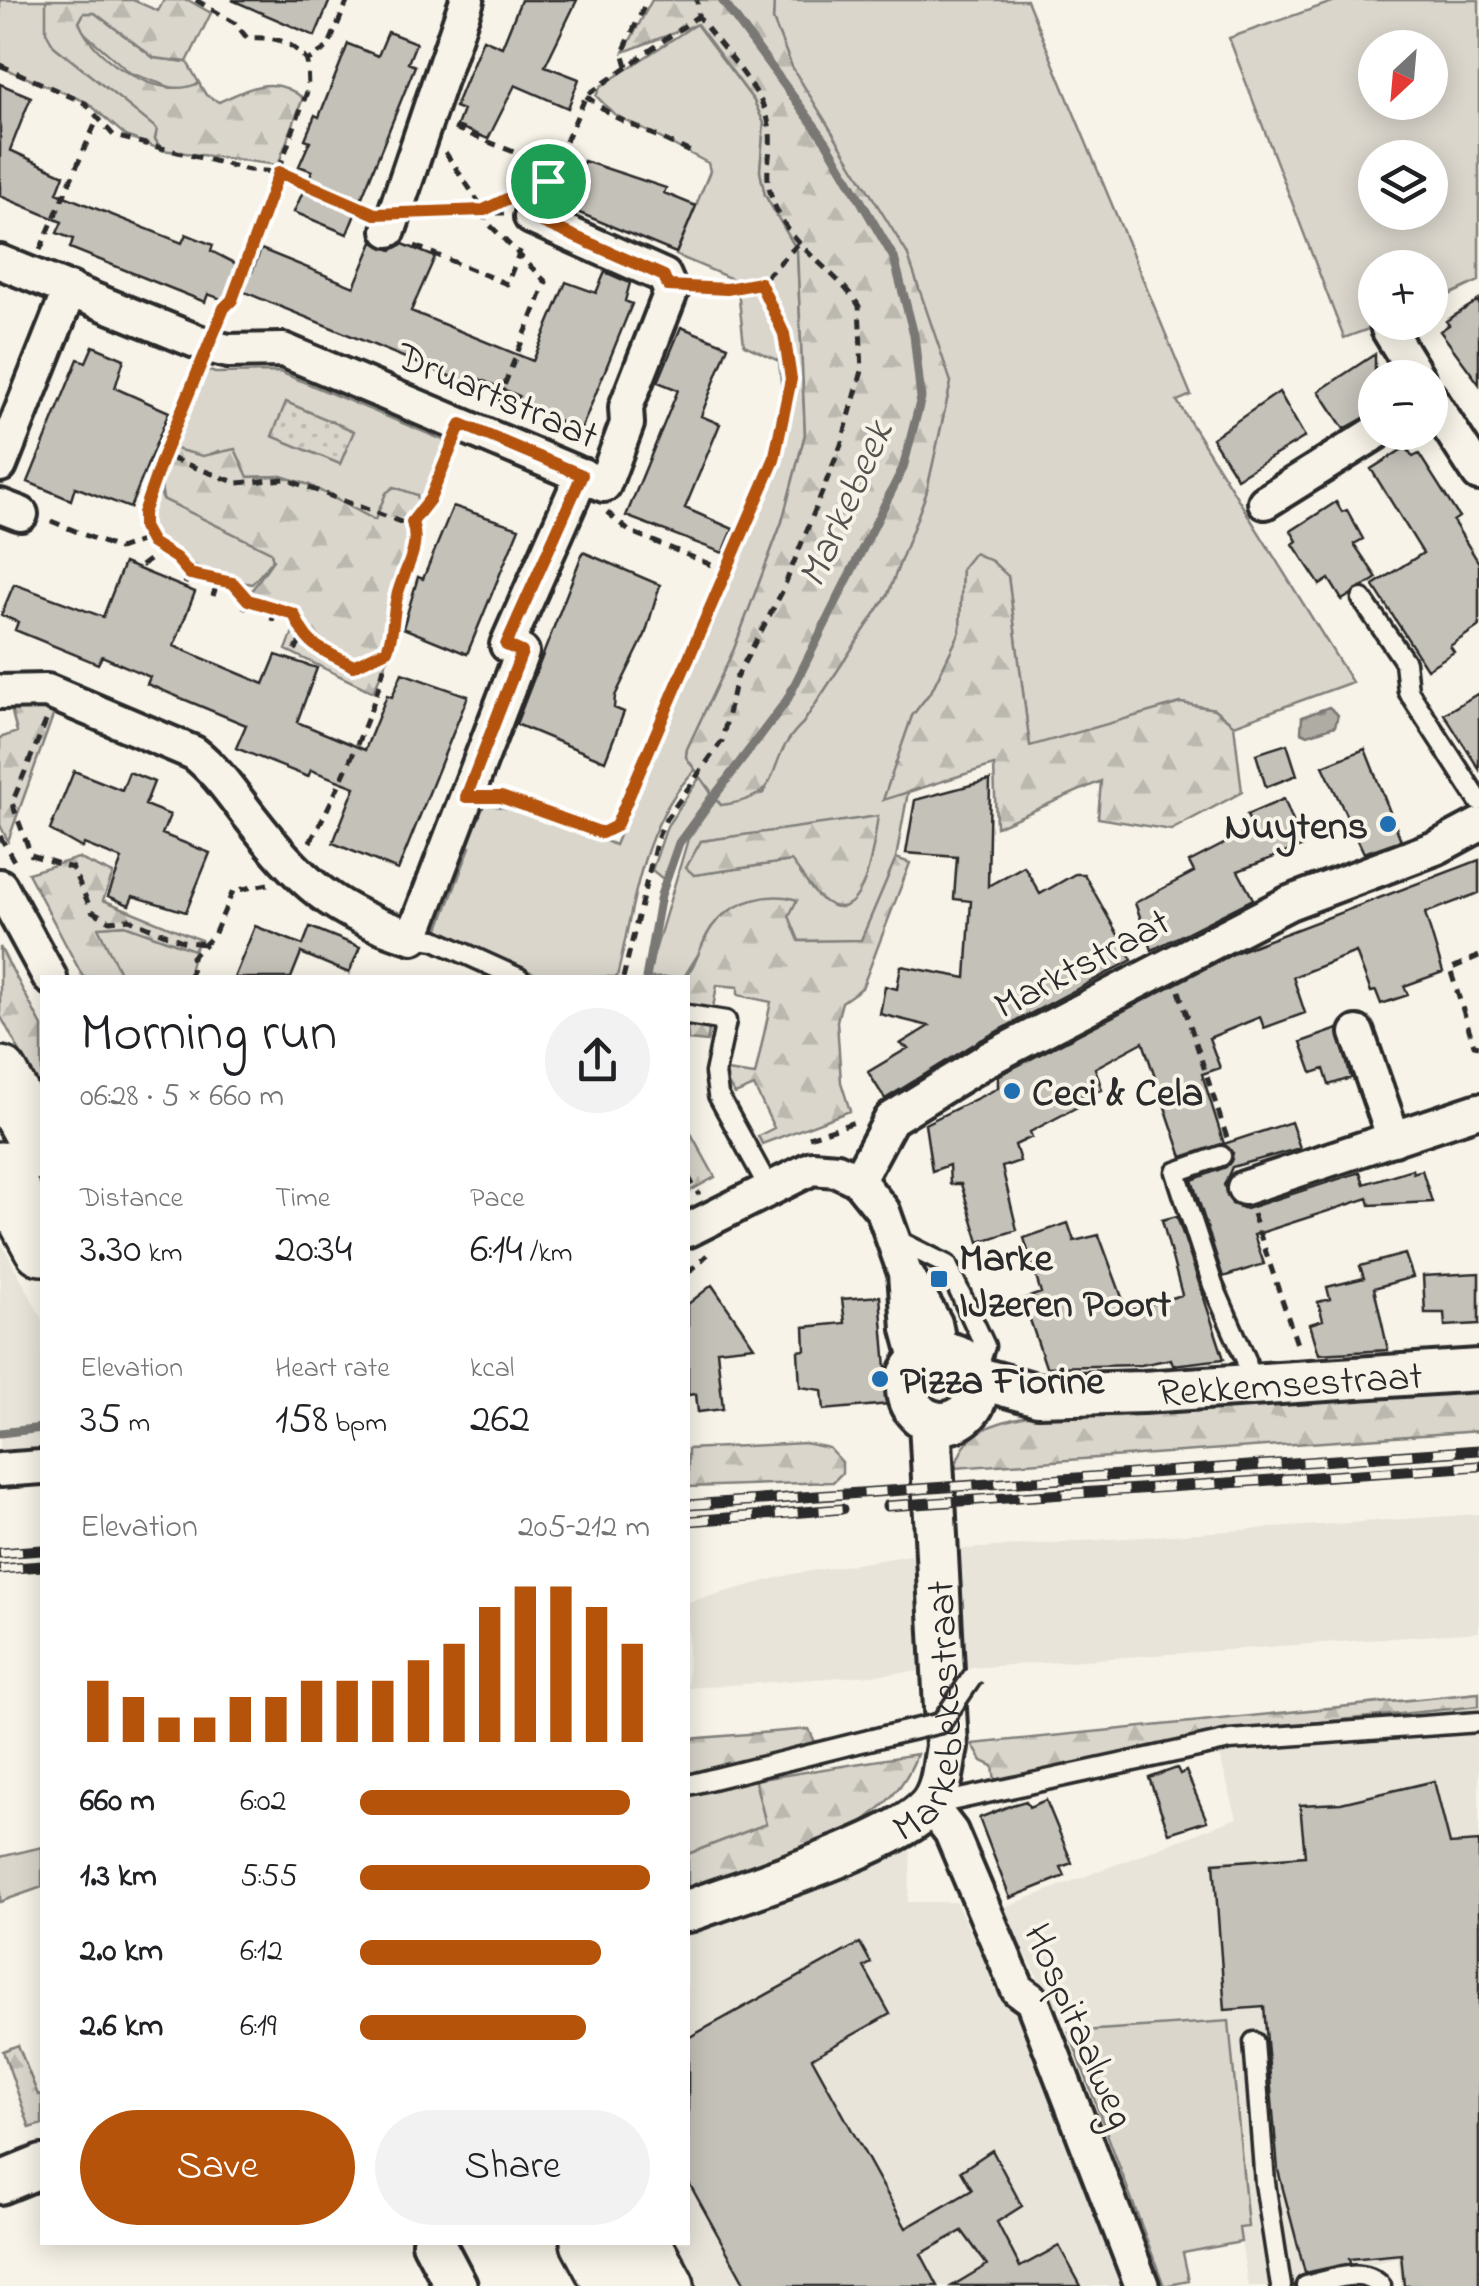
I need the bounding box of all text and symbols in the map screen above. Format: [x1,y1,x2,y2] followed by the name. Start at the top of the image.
[1358,30,1448,120] north arrow
[1358,30,1448,450] map controls
[506,139,591,224] pin
[1358,140,1448,230] button: layers
[521,154,576,209] icon: arrive
[1358,250,1448,340] button: +
[385,329,607,467] street label: Druartstraat
[1358,360,1448,450] button: −
[783,410,912,598] water label: Markebeek
[1225,799,1368,858] place label: Nuytens
[1377,813,1399,835] marker: Nuytens
[984,895,1182,1037] street label: Marktstraat
[80,996,337,1076] text: Morning run
[545,1008,650,1113] button: share
[1032,1066,1203,1125] place label: Ceci & Cela
[80,1074,284,1121] text: 06:28 · 5 × 660 m
[1001,1080,1023,1102] marker: Ceci & Cela
[80,1179,183,1220] text: Distance
[275,1179,330,1220] text: Time
[470,1179,525,1220] text: Pace
[80,1220,141,1281] text: 3.30
[275,1220,352,1281] text: 20:34
[470,1220,523,1281] text: 6:14
[959,1231,1171,1336] place label: Marke IJzeren Poort
[141,1234,182,1275] text: km
[523,1234,572,1275] text: /km
[928,1268,950,1290] marker: Marke IJzeren Poort
[80,1349,183,1390] text: Elevation
[275,1349,390,1390] text: Heart rate
[470,1349,515,1390] text: kcal
[1156,1349,1425,1425] street label: Rekkemsestraat
[900,1354,1105,1413] place label: Pizza Fiorine
[869,1368,891,1390] marker: Pizza Fiorine
[80,1390,121,1451] text: 35
[275,1390,328,1451] text: 158
[470,1390,530,1451] text: 262
[121,1404,150,1445] text: m
[328,1404,387,1445] text: bpm
[80,1505,198,1552] text: Elevation
[518,1505,650,1552] text: 205–212 m
[882,1579,982,1860] street label: Markebekestraat
[80,1779,155,1826] text: 660 m
[240,1779,287,1826] text: 6:02
[80,1854,157,1901] text: 1.3 km
[240,1854,298,1901] text: 5:55
[1005,1915,1148,2139] street label: Hospitaalweg
[80,1929,163,1976] text: 2.0 km
[240,1929,283,1976] text: 6:12
[80,2004,163,2051] text: 2.6 km
[240,2004,277,2051] text: 6:19
[80,2110,355,2225] button: Save
[375,2110,650,2225] button: Share

